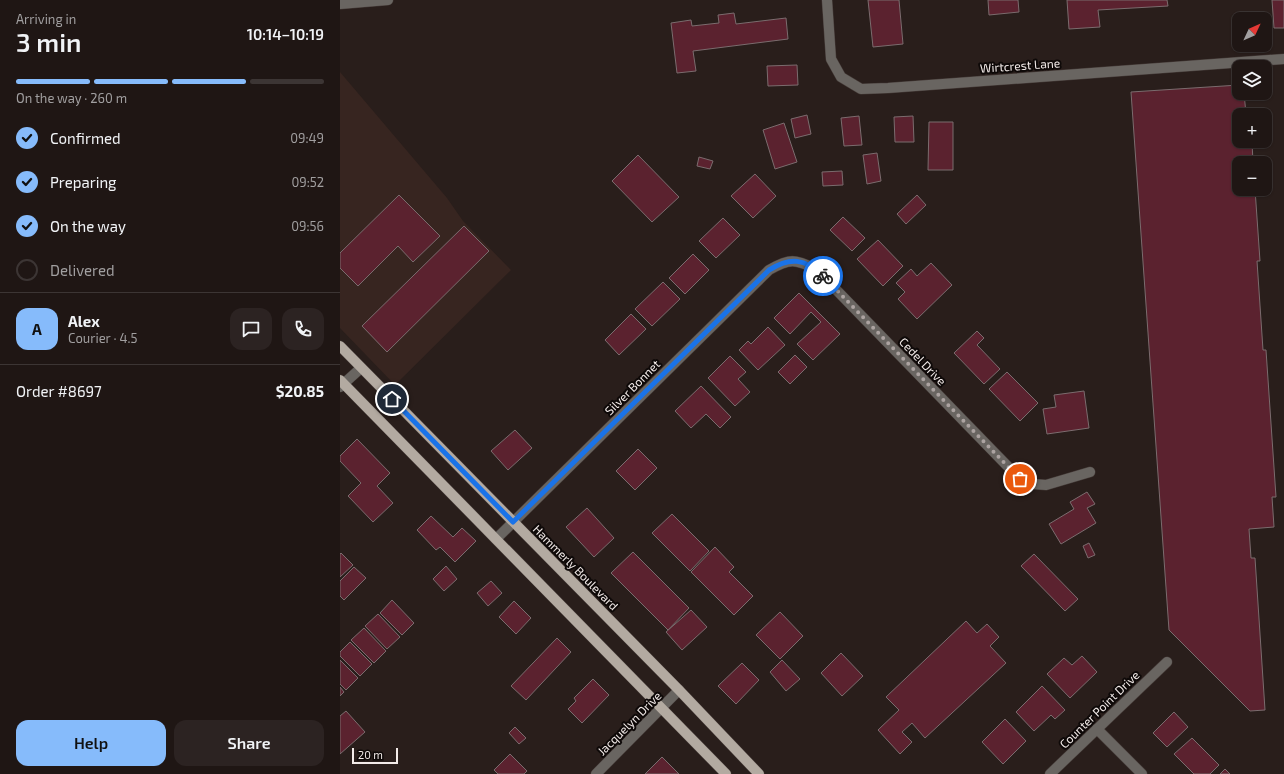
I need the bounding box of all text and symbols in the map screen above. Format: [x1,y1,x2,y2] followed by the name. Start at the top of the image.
[16,11,76,27] text: Arriving in
[1232,12,1272,52] north arrow
[1232,12,1272,196] map controls
[247,25,324,43] text: 10:14–10:19
[16,26,81,57] text: 3 min
[979,55,1061,75] street label: Wirtcrest Lane
[1232,60,1272,100] button: layers
[16,90,127,106] text: On the way · 260 m
[1232,108,1272,148] button: +
[16,127,38,149] icon: check
[50,129,121,147] text: Confirmed
[290,130,324,146] text: 09:49
[1232,156,1272,196] button: −
[16,171,38,193] icon: check
[50,173,116,191] text: Preparing
[291,174,324,190] text: 09:52
[16,215,38,237] icon: check
[50,217,126,235] text: On the way
[291,218,324,234] text: 09:56
[803,256,843,296] courier
[50,261,115,279] text: Delivered
[812,265,834,287] icon: bike
[230,308,272,350] button: chat
[282,308,324,350] button: phone
[68,312,100,330] text: Alex
[32,320,42,338] text: A
[68,330,137,346] text: Courier · 4.5
[897,334,949,388] street label: Cedel Drive
[602,356,663,417] street label: Silver Bonnet
[16,382,102,400] text: Order #8697
[276,382,324,400] text: $20.85
[375,382,409,416] pin
[381,388,403,410] icon: home
[1003,462,1037,496] pin
[1009,468,1031,490] icon: bag
[531,522,621,612] street label: Hammerly Boulevard
[1056,667,1142,751] street label: Counter Point Drive
[594,688,664,758] street label: Jacquelyn Drive
[16,720,166,766] button: Help
[174,720,324,766] button: Share
[352,746,398,765] scale bar
[358,748,383,761] text: 20 m

